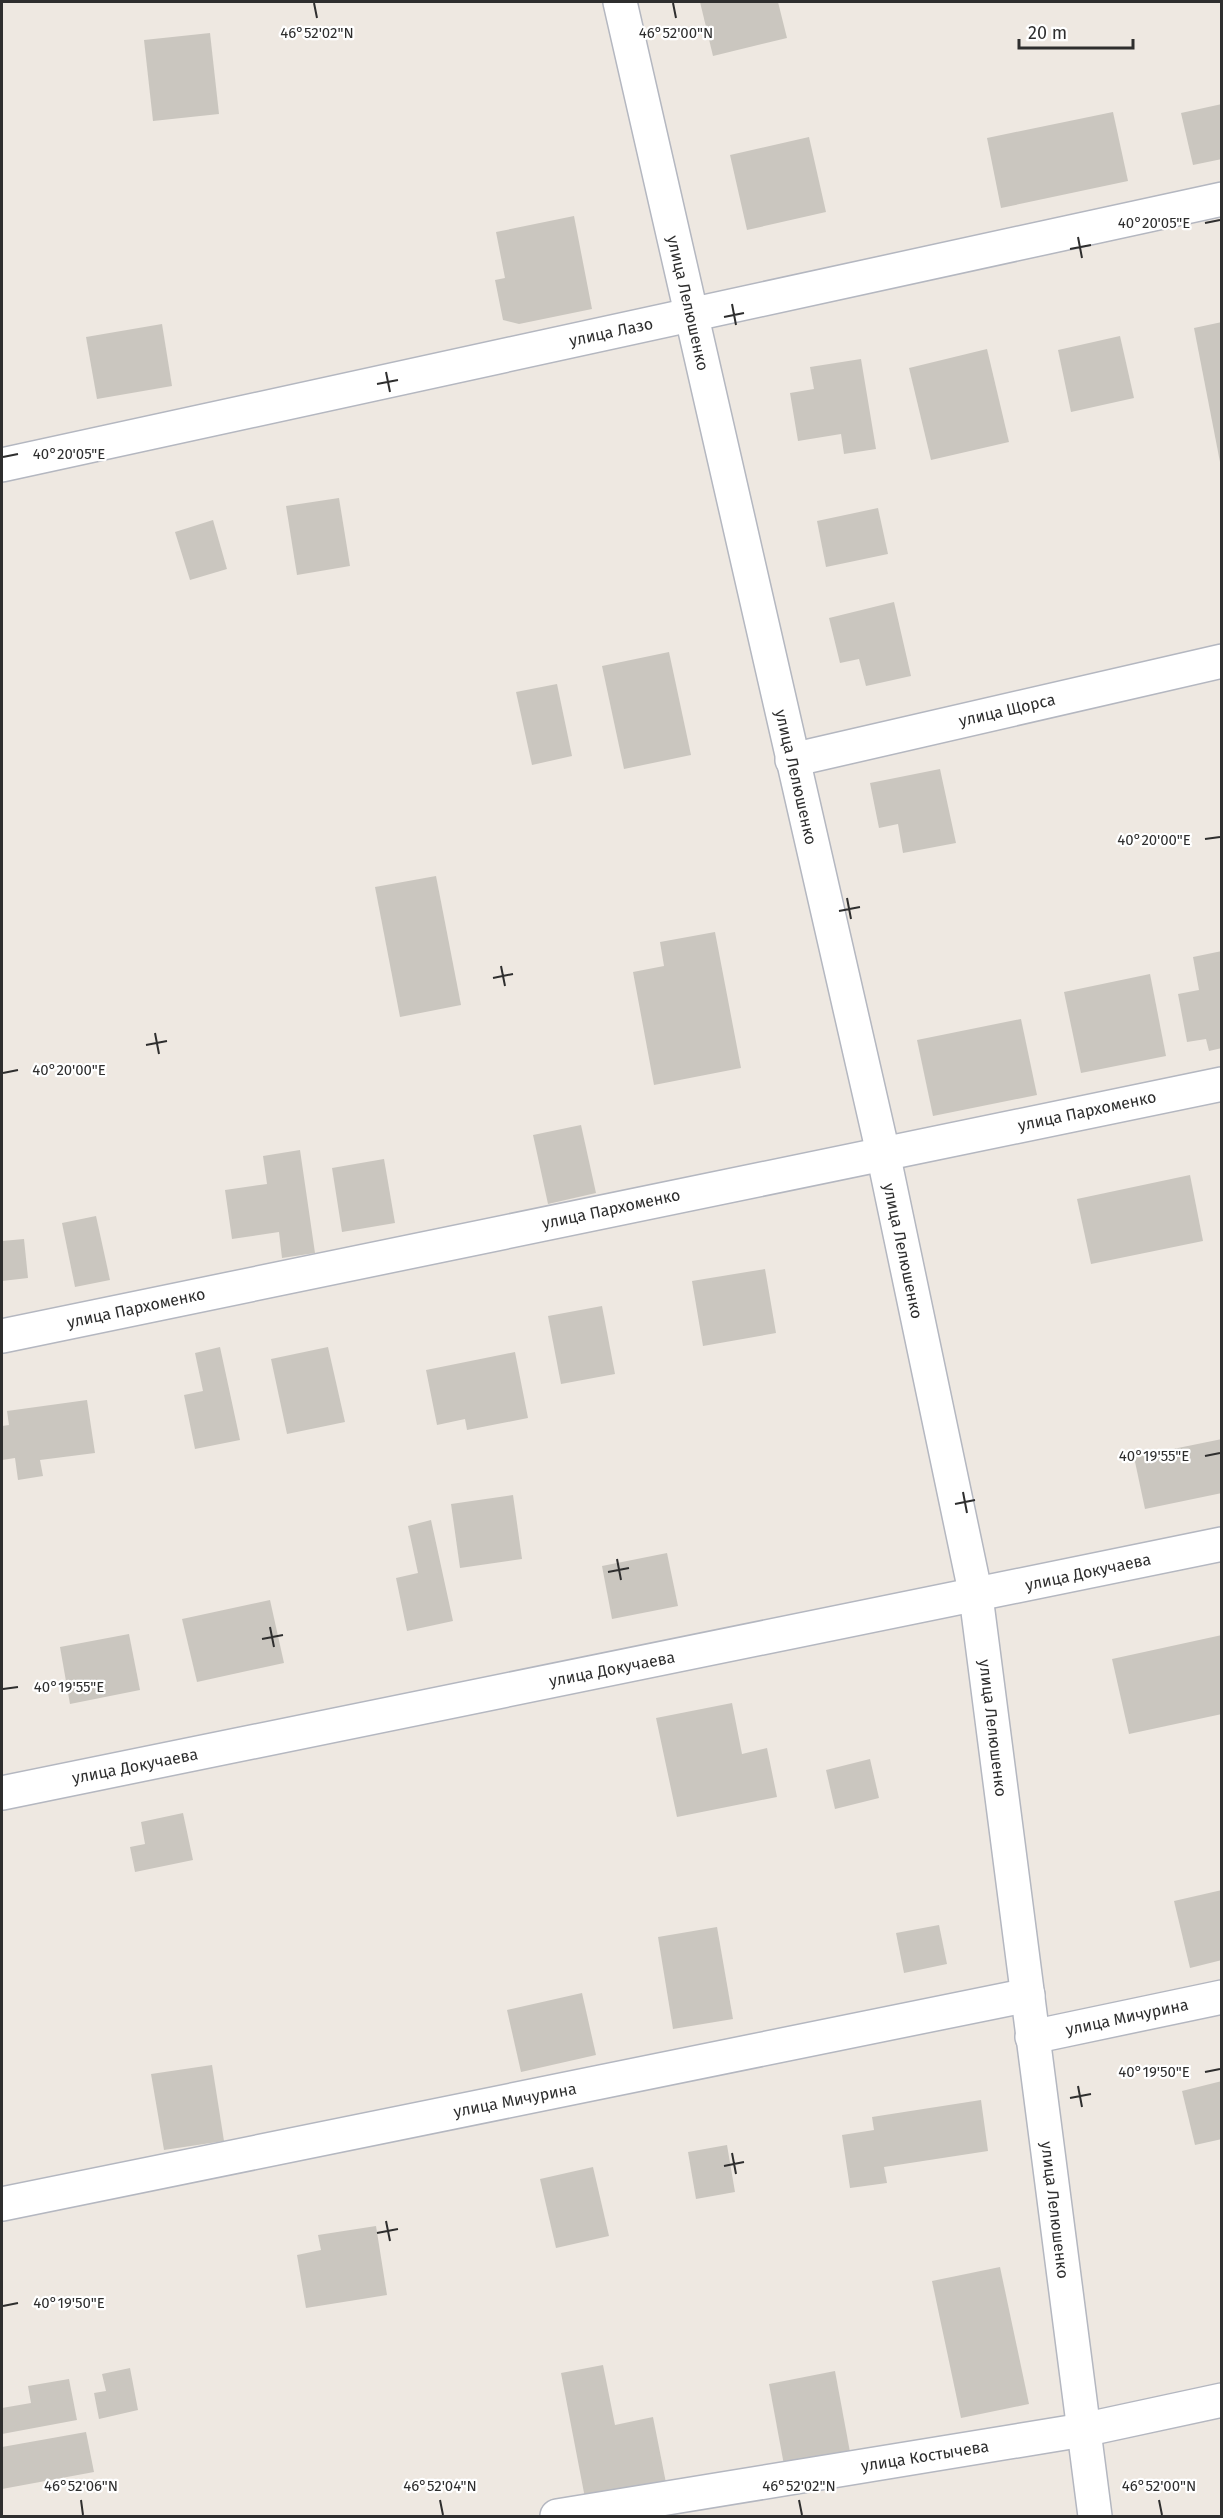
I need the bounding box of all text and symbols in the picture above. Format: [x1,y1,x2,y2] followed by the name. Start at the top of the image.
[1019,12,1133,50] scale bar
[1028,22,1067,44] text: 20 m
[280,24,354,42] text: 46°52'02"N
[639,24,713,42] text: 46°52'00"N
[1118,214,1190,232] text: 40°20'05"E
[663,234,713,372] street label: улица Лелюшенко
[567,314,655,350] street label: улица Лазо
[33,445,105,463] text: 40°20'05"E
[957,690,1057,730] street label: улица Щорса
[771,708,821,846] street label: улица Лелюшенко
[1117,831,1191,849] text: 40°20'00"E
[32,1061,106,1079] text: 40°20'00"E
[1016,1087,1158,1135] street label: улица Пархоменко
[879,1181,927,1321] street label: улица Лелюшенко
[540,1185,682,1233] street label: улица Пархоменко
[65,1284,207,1332] street label: улица Пархоменко
[1119,1447,1189,1465] text: 40°19'55"E
[1023,1549,1153,1595] street label: улица Докучаева
[547,1647,677,1691] street label: улица Докучаева
[975,1658,1011,1798] street label: улица Лелюшенко
[34,1678,104,1696] text: 40°19'55"E
[70,1744,200,1788] street label: улица Докучаева
[1064,1995,1190,2039] street label: улица Мичурина
[1118,2063,1190,2081] text: 40°19'50"E
[452,2079,578,2121] street label: улица Мичурина
[1037,2140,1073,2280] street label: улица Лелюшенко
[33,2294,105,2312] text: 40°19'50"E
[860,2437,990,2475] street label: улица Костычева
[44,2477,118,2495] text: 46°52'06"N
[403,2477,477,2495] text: 46°52'04"N
[762,2477,836,2495] text: 46°52'02"N
[1122,2477,1196,2495] text: 46°52'00"N

